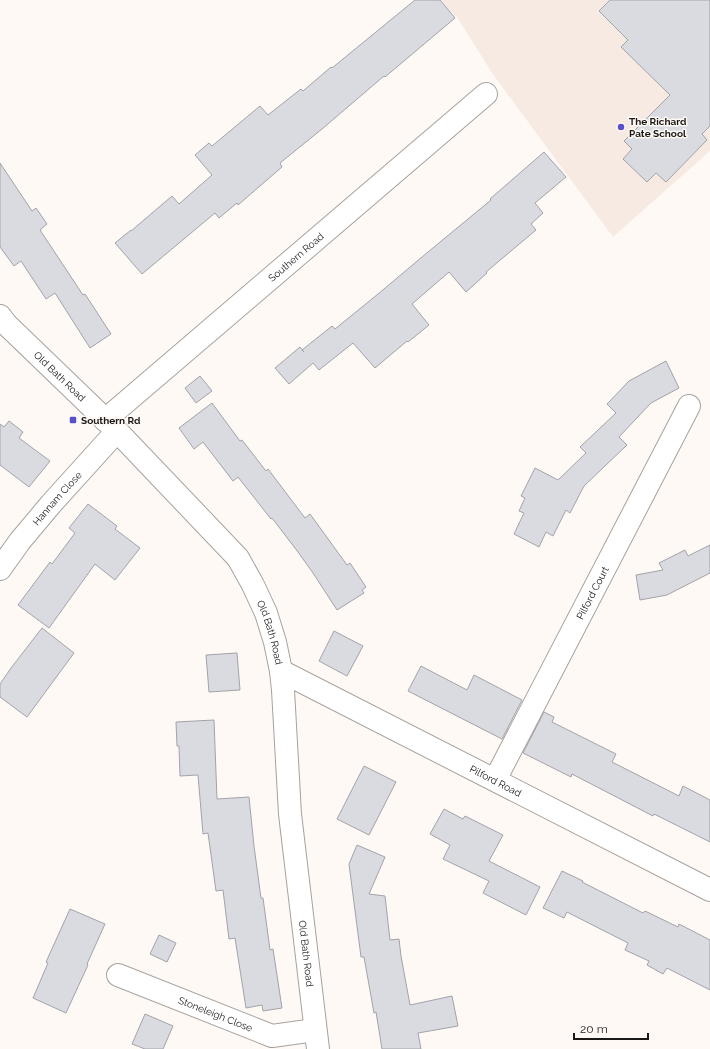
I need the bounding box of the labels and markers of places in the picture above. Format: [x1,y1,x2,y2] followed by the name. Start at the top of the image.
[629,116,687,139] place label: The Richard Pate School
[616,122,626,132] marker: The Richard Pate School
[68,415,78,425] marker: Southern Rd
[81,415,141,426] place label: Southern Rd

